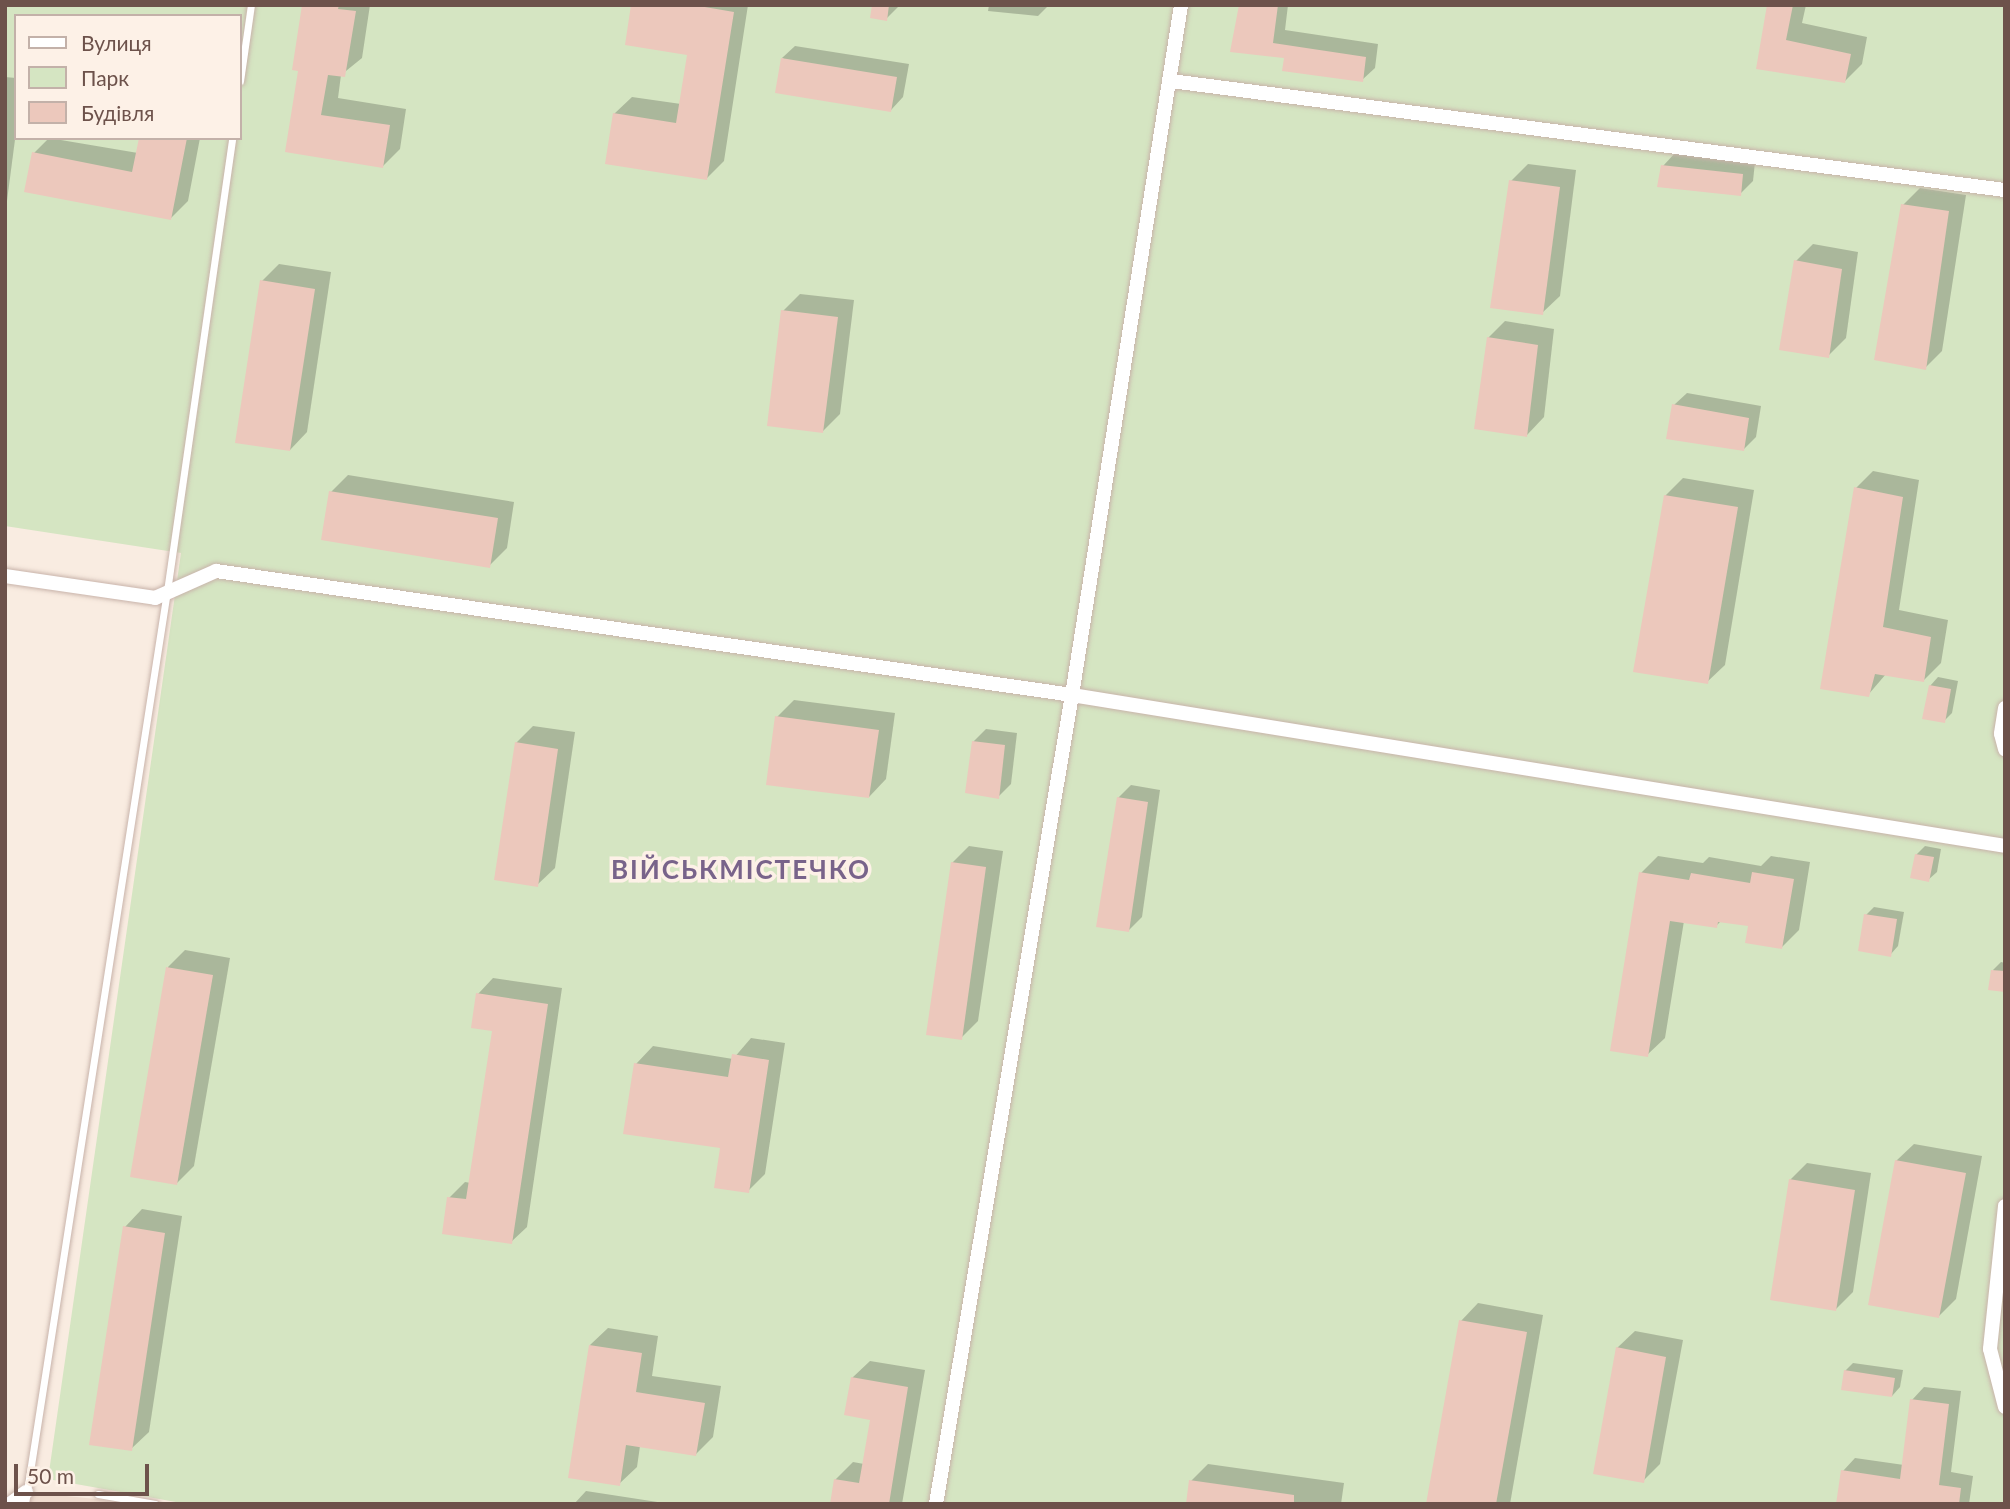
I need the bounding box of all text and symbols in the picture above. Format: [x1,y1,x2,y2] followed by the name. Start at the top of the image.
[14,14,242,140] legend
[81,30,152,55] text: Вулиця
[81,65,129,90] text: Парк
[81,100,154,125] text: Будівля
[613,854,869,886] district label: ВІЙСЬКМІСТЕЧКО
[18,1450,152,1494] scale bar
[27,1463,74,1488] text: 50 m

